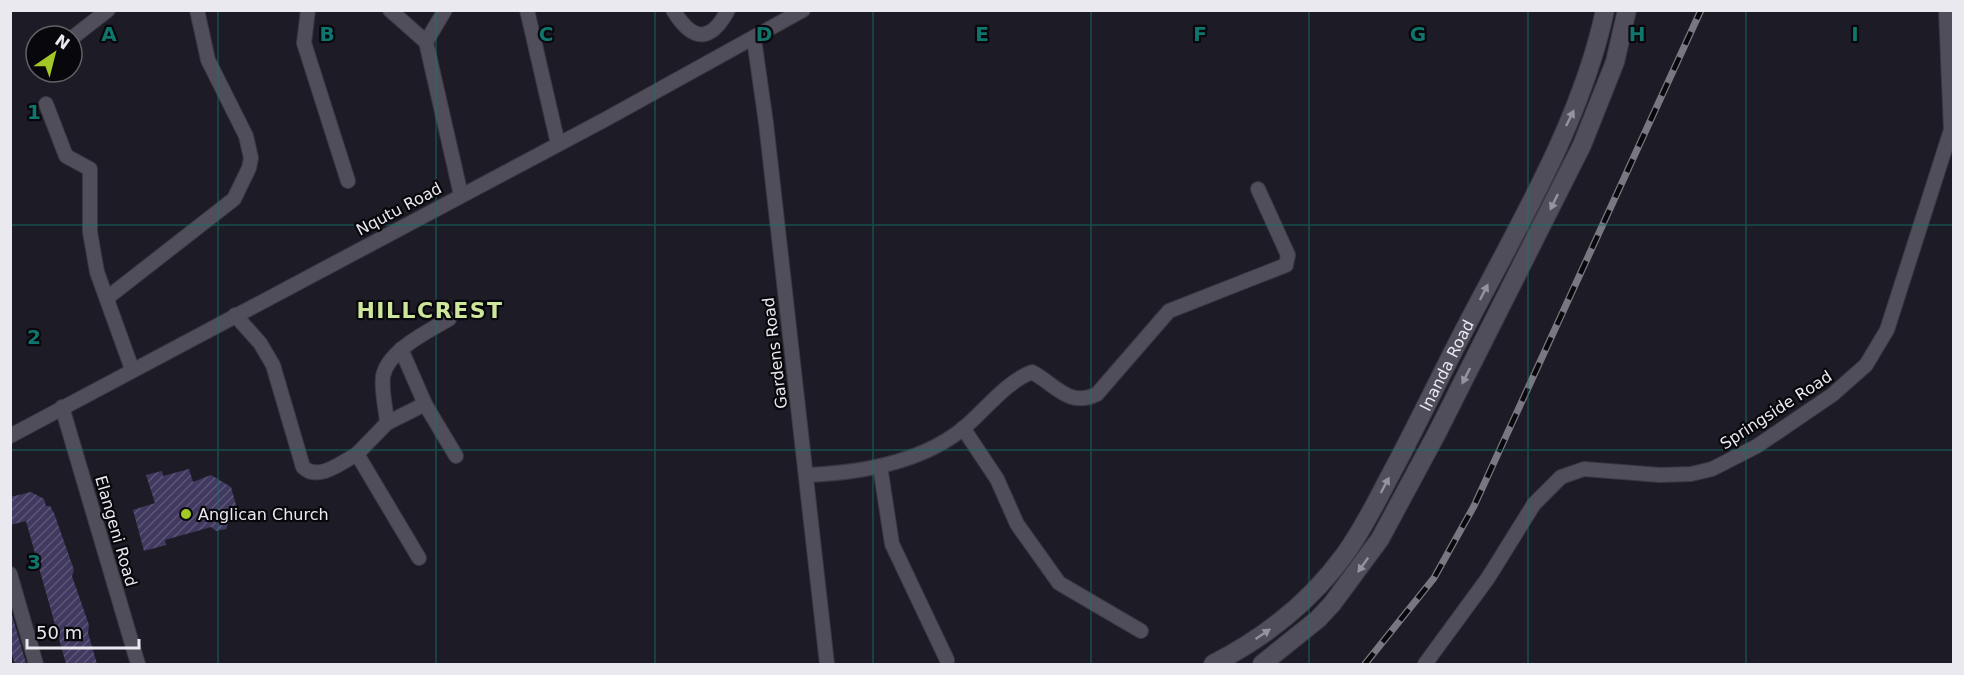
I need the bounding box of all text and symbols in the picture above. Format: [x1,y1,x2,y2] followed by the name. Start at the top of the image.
[101,22,117,46] text: A
[319,22,335,46] text: B
[539,22,553,46] text: C
[756,22,772,46] text: D
[975,22,989,46] text: E
[1193,22,1207,46] text: F
[1410,22,1426,46] text: G
[1629,22,1645,46] text: H
[1851,22,1859,46] text: I
[24,24,84,84] north arrow
[51,31,73,54] text: N
[27,100,41,124] text: 1
[1565,109,1574,126] one-way arrow
[353,179,445,239] street label: Nqutu Road
[1549,193,1558,210] one-way arrow
[1479,284,1488,301] one-way arrow
[759,296,791,410] street label: Gardens Road
[356,298,504,323] district label: HILLCREST
[1415,316,1477,414] street label: Inanda Road
[27,325,41,349] text: 2
[1461,367,1471,384] one-way arrow
[1716,367,1836,453] street label: Springside Road
[91,473,141,589] street label: Elangeni Road
[1381,476,1390,493] one-way arrow
[198,505,329,524] place label: Anglican Church
[179,507,193,521] marker: Anglican Church
[27,550,41,574] text: 3
[1357,557,1369,573] one-way arrow
[27,612,140,650] scale bar
[36,622,82,643] text: 50 m
[1255,629,1271,640] one-way arrow

